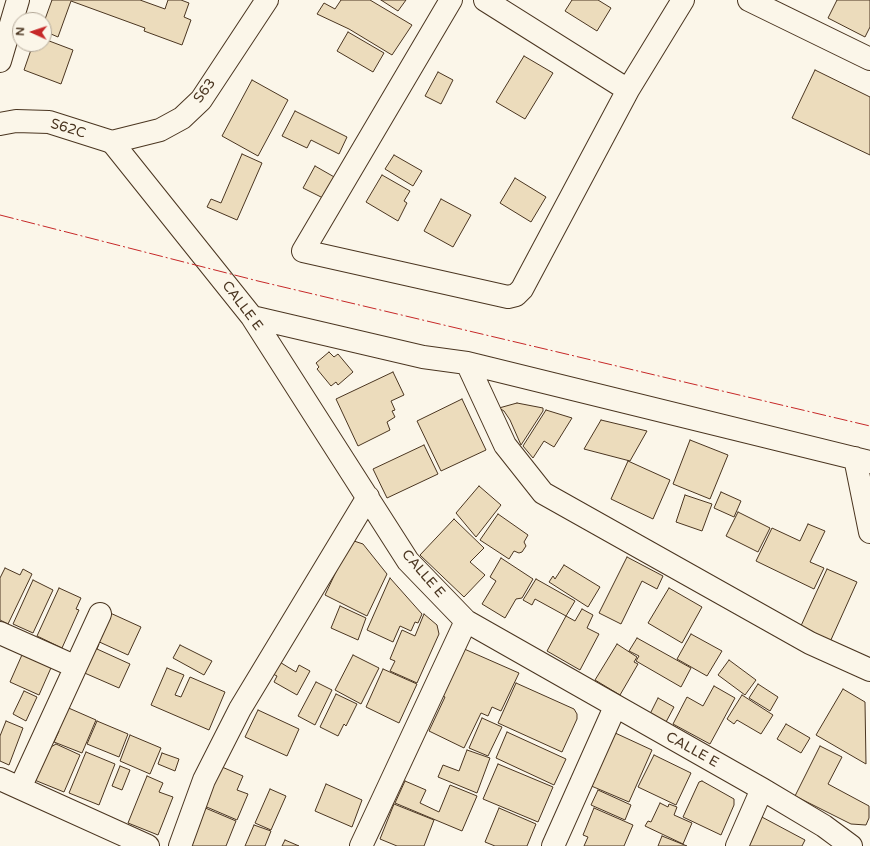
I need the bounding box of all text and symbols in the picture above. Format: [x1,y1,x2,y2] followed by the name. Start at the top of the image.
[12,12,52,52] north arrow
[14,27,27,36] text: N
[190,75,220,107] street label: S63
[48,116,88,142] street label: S62C
[218,278,266,334] street label: CALLE E
[398,547,448,601] street label: CALLE E
[663,729,721,771] street label: CALLE E

